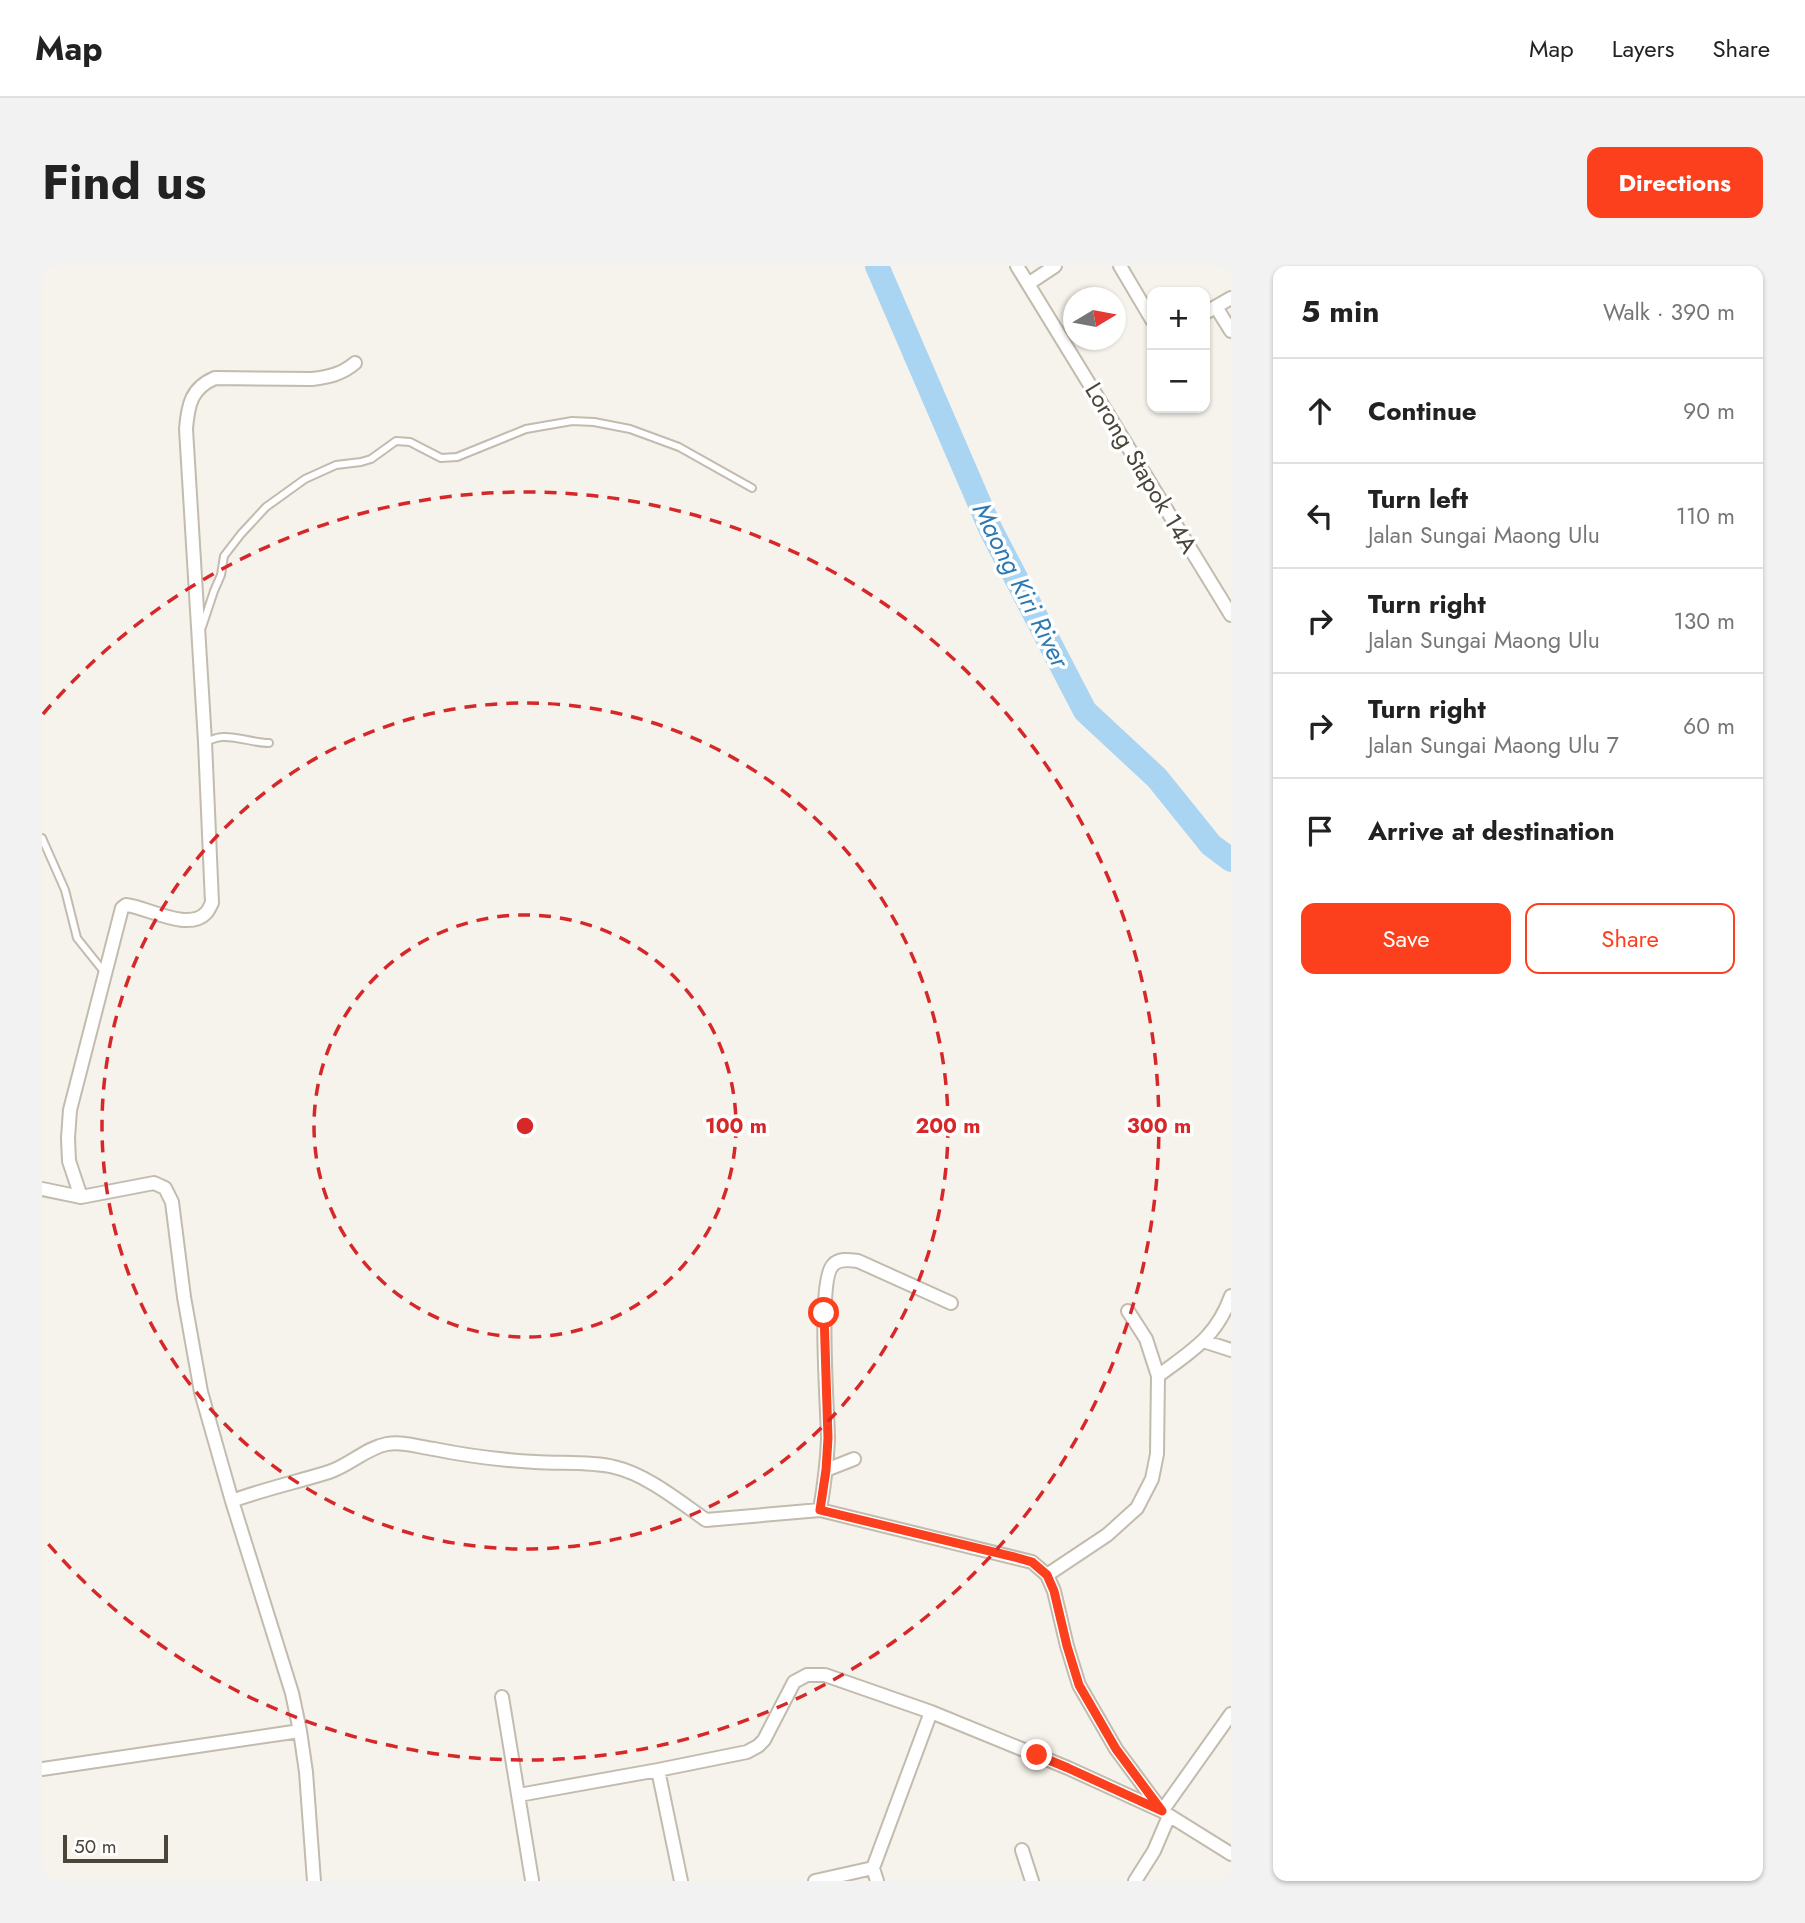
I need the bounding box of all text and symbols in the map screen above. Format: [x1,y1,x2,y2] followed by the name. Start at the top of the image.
[35,25,103,72] text: Map
[1529,31,1574,66] text: Map
[1612,31,1674,66] text: Layers
[1712,31,1770,66] text: Share
[42,147,206,217] text: Find us
[1587,147,1763,218] button: Directions
[1063,287,1126,350] north arrow
[1147,287,1210,413] map controls
[1147,287,1210,350] button: +
[1301,290,1379,333] text: 5 min
[1603,295,1735,329] text: Walk · 390 m
[1147,350,1210,413] button: −
[1076,376,1206,560] street label: Lorong Stapok 14A
[1301,392,1339,430] icon: ahead
[1368,392,1477,430] text: Continue
[1683,394,1735,428] text: 90 m
[1368,480,1468,518] text: Turn left
[963,496,1080,675] water label: Maong Kiri River
[1301,497,1339,535] icon: left
[1676,499,1735,533] text: 110 m
[1368,518,1600,552] text: Jalan Sungai Maong Ulu
[1368,585,1486,623] text: Turn right
[1301,602,1339,640] icon: right
[1673,604,1735,638] text: 130 m
[1368,623,1600,657] text: Jalan Sungai Maong Ulu
[1368,690,1486,728] text: Turn right
[1301,707,1339,745] icon: right
[1683,709,1735,743] text: 60 m
[1368,728,1619,762] text: Jalan Sungai Maong Ulu 7
[1301,812,1339,850] icon: arrive
[1368,812,1615,850] text: Arrive at destination
[1301,903,1511,974] button: Save
[1525,903,1735,974] button: Share
[705,1111,767,1141] text: 100 m
[915,1111,981,1141] text: 200 m
[1127,1111,1191,1141] text: 300 m
[513,1114,537,1138] centre of rings
[808,1297,839,1328] route start
[1021,1739,1052,1770] route end
[63,1832,168,1864] scale bar
[74,1833,117,1860] text: 50 m

